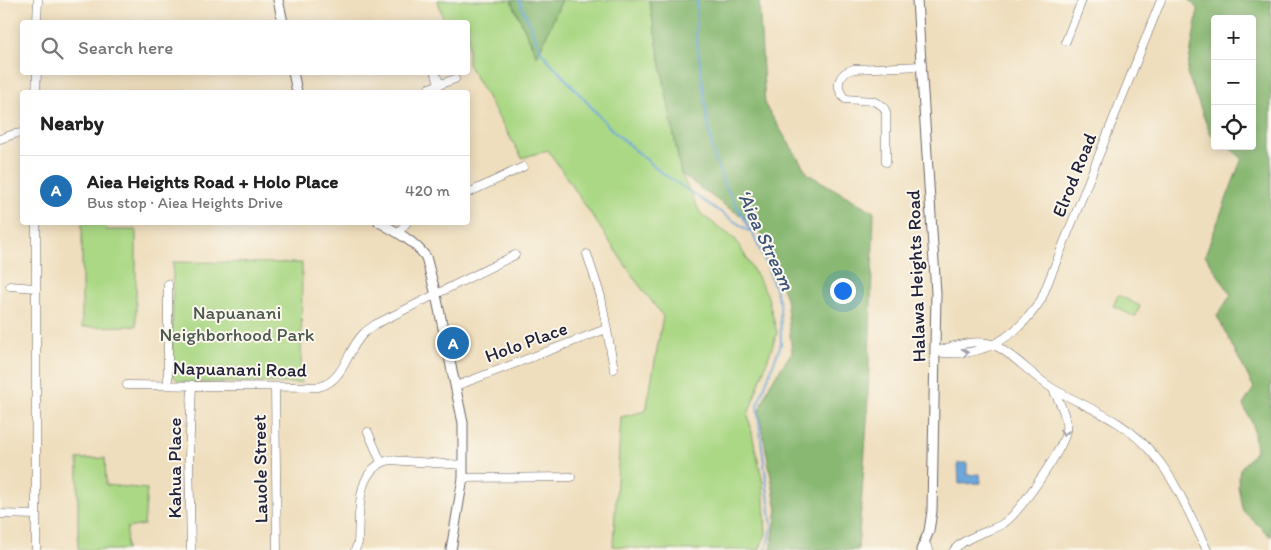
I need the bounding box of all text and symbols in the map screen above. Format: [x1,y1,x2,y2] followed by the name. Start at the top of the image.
[1211,15,1256,150] map controls
[1211,15,1256,60] button: +
[20,20,470,75] search box
[38,34,66,62] icon: search
[78,36,173,59] text: Search here
[1211,60,1256,105] button: −
[1211,105,1256,150] button: locate
[40,110,104,135] text: Nearby
[1047,129,1101,221] street label: Elrod Road
[87,170,339,193] text: Aiea Heights Road + Holo Place
[51,181,61,200] text: A
[405,181,450,200] text: 420 m
[732,186,800,294] water label: ʻAiea Stream
[901,189,931,363] street label: Halawa Heights Road
[87,193,283,212] text: Bus stop · Aiea Heights Drive
[830,278,856,304] your location
[160,301,315,346] park label: Napuanani Neighborhood Park
[482,316,570,368] street label: Holo Place
[437,324,469,362] pin: A
[961,348,969,359] one-way arrow
[173,356,308,382] street label: Napuanani Road
[248,414,272,524] street label: Lauole Street
[163,418,186,518] street label: Kahua Place
[1060,429,1070,438] one-way arrow

